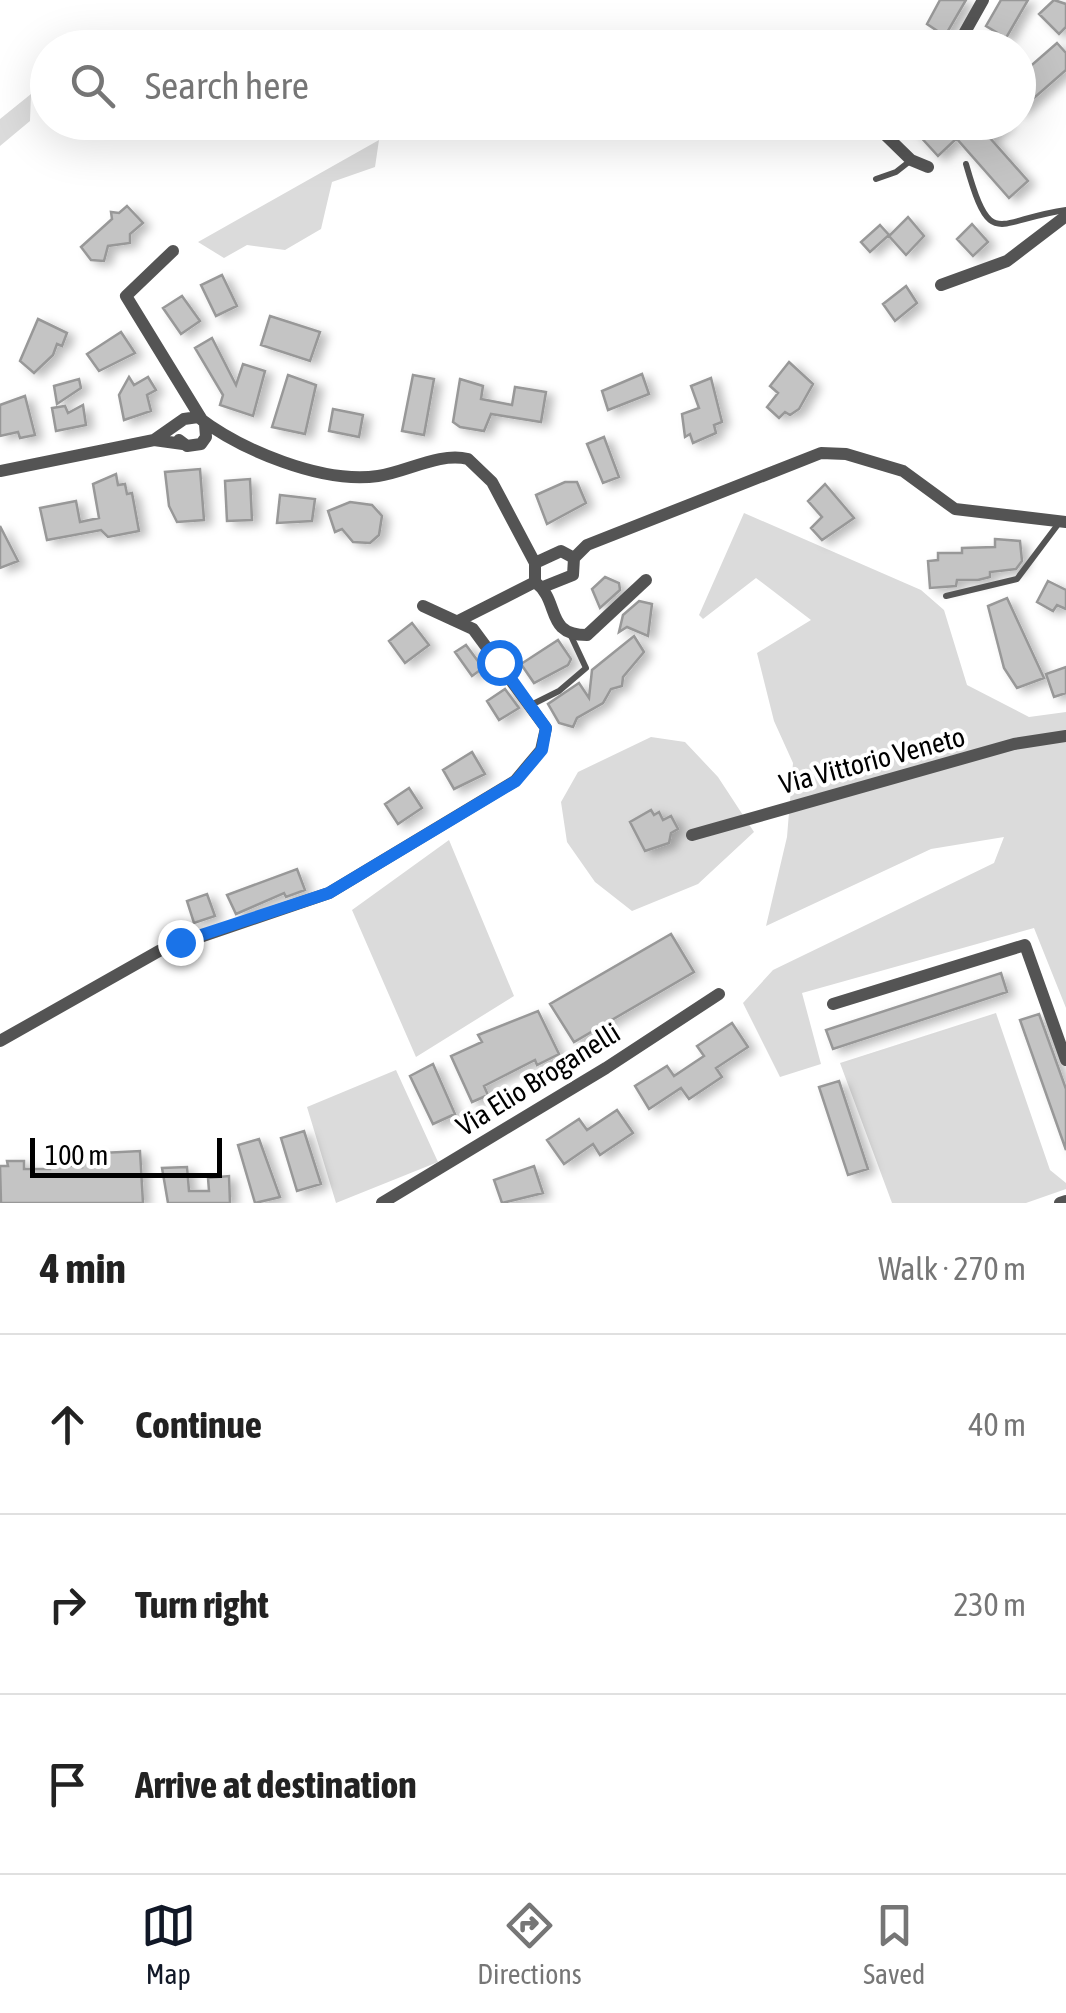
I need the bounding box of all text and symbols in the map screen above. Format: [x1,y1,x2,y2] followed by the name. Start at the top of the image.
[30,30,1036,140] search box
[65,58,120,113] icon: search
[145,64,309,107] text: Search here
[477,640,523,686] route start
[776,720,968,800] street label: Via Vittorio Veneto
[158,920,204,966] route end
[450,1016,626,1142] street label: Via Elio Broganelli
[30,1133,222,1178] scale bar
[45,1139,108,1171] text: 100 m
[40,1244,126,1292] text: 4 min
[878,1250,1026,1287] text: Walk · 270 m
[40,1397,95,1452] icon: ahead
[135,1403,262,1446] text: Continue
[968,1406,1026,1443] text: 40 m
[40,1577,95,1632] icon: right
[135,1583,269,1626] text: Turn right
[953,1586,1026,1623] text: 230 m
[40,1757,95,1812] icon: arrive
[135,1763,417,1806] text: Arrive at destination
[141,1898,196,1990] tab: Map
[477,1898,582,1990] tab: Directions
[863,1898,925,1990] tab: Saved

